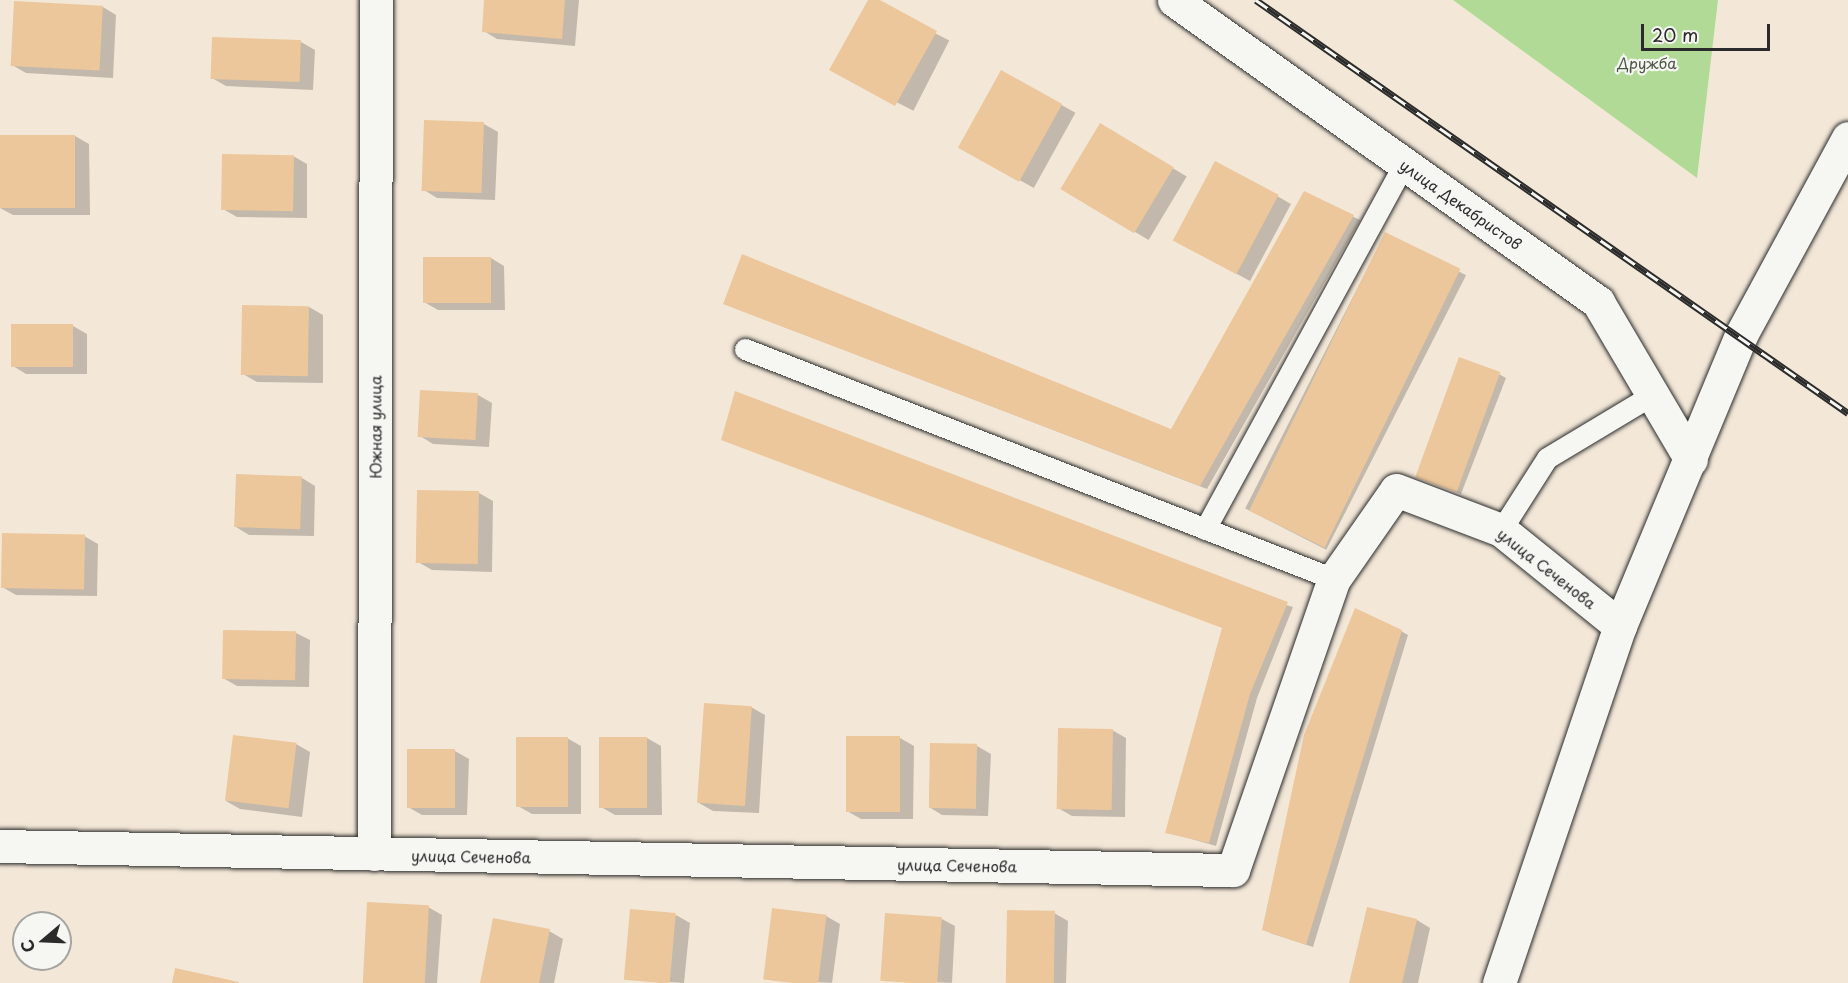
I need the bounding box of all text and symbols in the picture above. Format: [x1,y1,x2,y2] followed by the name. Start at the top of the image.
[1644,12,1773,50] scale bar
[1652,21,1698,48] text: 20 m
[1617,54,1677,72] park label: Дружба
[1396,155,1526,253] street label: улица Декабристов
[366,375,384,479] street label: Южная улица
[1494,524,1600,612] street label: улица Сеченова
[411,846,531,866] street label: улица Сеченова
[897,855,1017,875] street label: улица Сеченова
[12,911,72,971] north arrow
[14,937,40,956] text: С

